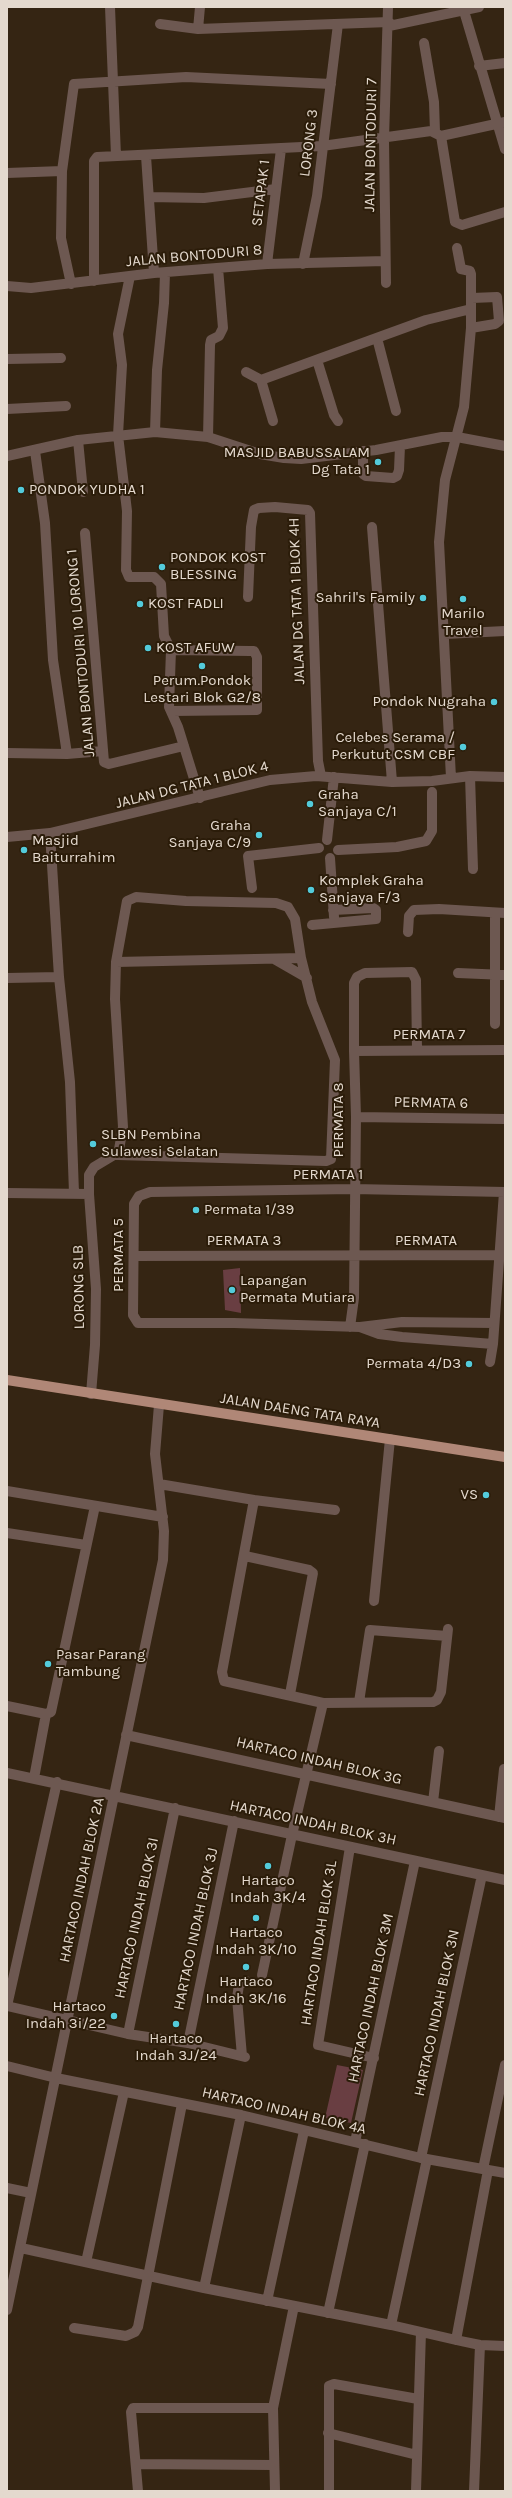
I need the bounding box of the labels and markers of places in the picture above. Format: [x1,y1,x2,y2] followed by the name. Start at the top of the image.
[224,444,370,479] place label: MASJID BABUSSALAM Dg Tata 1
[373,457,383,467] marker: MASJID BABUSSALAM Dg Tata 1
[29,481,145,499] place label: PONDOK YUDHA 1
[16,485,26,495] marker: PONDOK YUDHA 1
[170,549,266,584] place label: PONDOK KOST BLESSING
[157,562,167,572] marker: PONDOK KOST BLESSING
[316,589,415,607] place label: Sahril's Family
[418,593,428,603] marker: Sahril's Family
[458,594,468,604] marker: Marilo Travel
[148,595,224,613] place label: KOST FADLI
[135,599,145,609] marker: KOST FADLI
[441,605,485,640] place label: Marilo Travel
[156,639,235,657] place label: KOST AFUW
[143,643,153,653] marker: KOST AFUW
[197,661,207,671] marker: Perum.Pondok Lestari Blok G2/8
[143,672,261,707] place label: Perum.Pondok Lestari Blok G2/8
[373,693,486,711] place label: Pondok Nugraha
[489,697,499,707] marker: Pondok Nugraha
[331,729,455,764] place label: Celebes Serama / Perkutut CSM CBF
[458,742,468,752] marker: Celebes Serama / Perkutut CSM CBF
[318,786,397,821] place label: Graha Sanjaya C/1
[305,799,315,809] marker: Graha Sanjaya C/1
[168,817,251,852] place label: Graha Sanjaya C/9
[254,830,264,840] marker: Graha Sanjaya C/9
[32,832,115,867] place label: Masjid Baiturrahim
[19,845,29,855] marker: Masjid Baiturrahim
[319,872,424,907] place label: Komplek Graha Sanjaya F/3
[306,885,316,895] marker: Komplek Graha Sanjaya F/3
[101,1126,218,1161] place label: SLBN Pembina Sulawesi Selatan
[88,1139,98,1149] marker: SLBN Pembina Sulawesi Selatan
[204,1201,294,1219] place label: Permata 1/39
[191,1205,201,1215] marker: Permata 1/39
[240,1272,355,1307] place label: Lapangan Permata Mutiara
[227,1285,237,1295] marker: Lapangan Permata Mutiara
[366,1355,461,1373] place label: Permata 4/D3
[464,1359,474,1369] marker: Permata 4/D3
[460,1486,478,1504] place label: VS
[481,1490,491,1500] marker: VS
[56,1646,145,1681] place label: Pasar Parang Tambung
[43,1659,53,1669] marker: Pasar Parang Tambung
[263,1861,273,1871] marker: Hartaco Indah 3K/4
[230,1872,306,1907] place label: Hartaco Indah 3K/4
[251,1913,261,1923] marker: Hartaco Indah 3K/10
[215,1924,297,1959] place label: Hartaco Indah 3K/10
[241,1962,251,1972] marker: Hartaco Indah 3K/16
[206,1973,286,2008] place label: Hartaco Indah 3K/16
[26,1998,106,2033] place label: Hartaco Indah 3i/22
[109,2011,119,2021] marker: Hartaco Indah 3i/22
[171,2019,181,2029] marker: Hartaco Indah 3J/24
[135,2030,217,2065] place label: Hartaco Indah 3J/24

